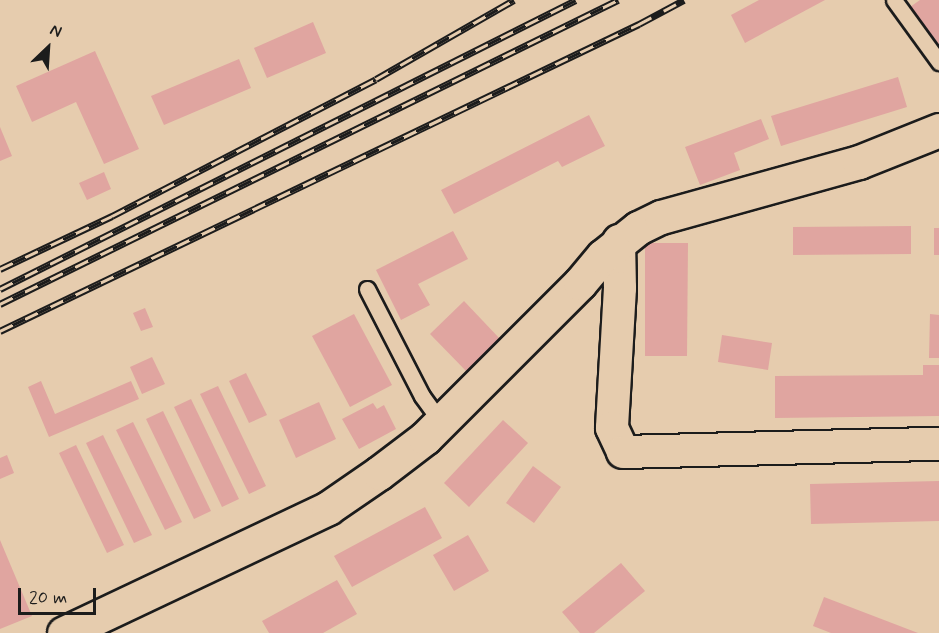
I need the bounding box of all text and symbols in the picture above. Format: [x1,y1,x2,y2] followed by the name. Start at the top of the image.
[18,18,78,78] north arrow
[47,19,65,43] text: N
[21,576,99,614] scale bar
[29,586,67,610] text: 20 m

